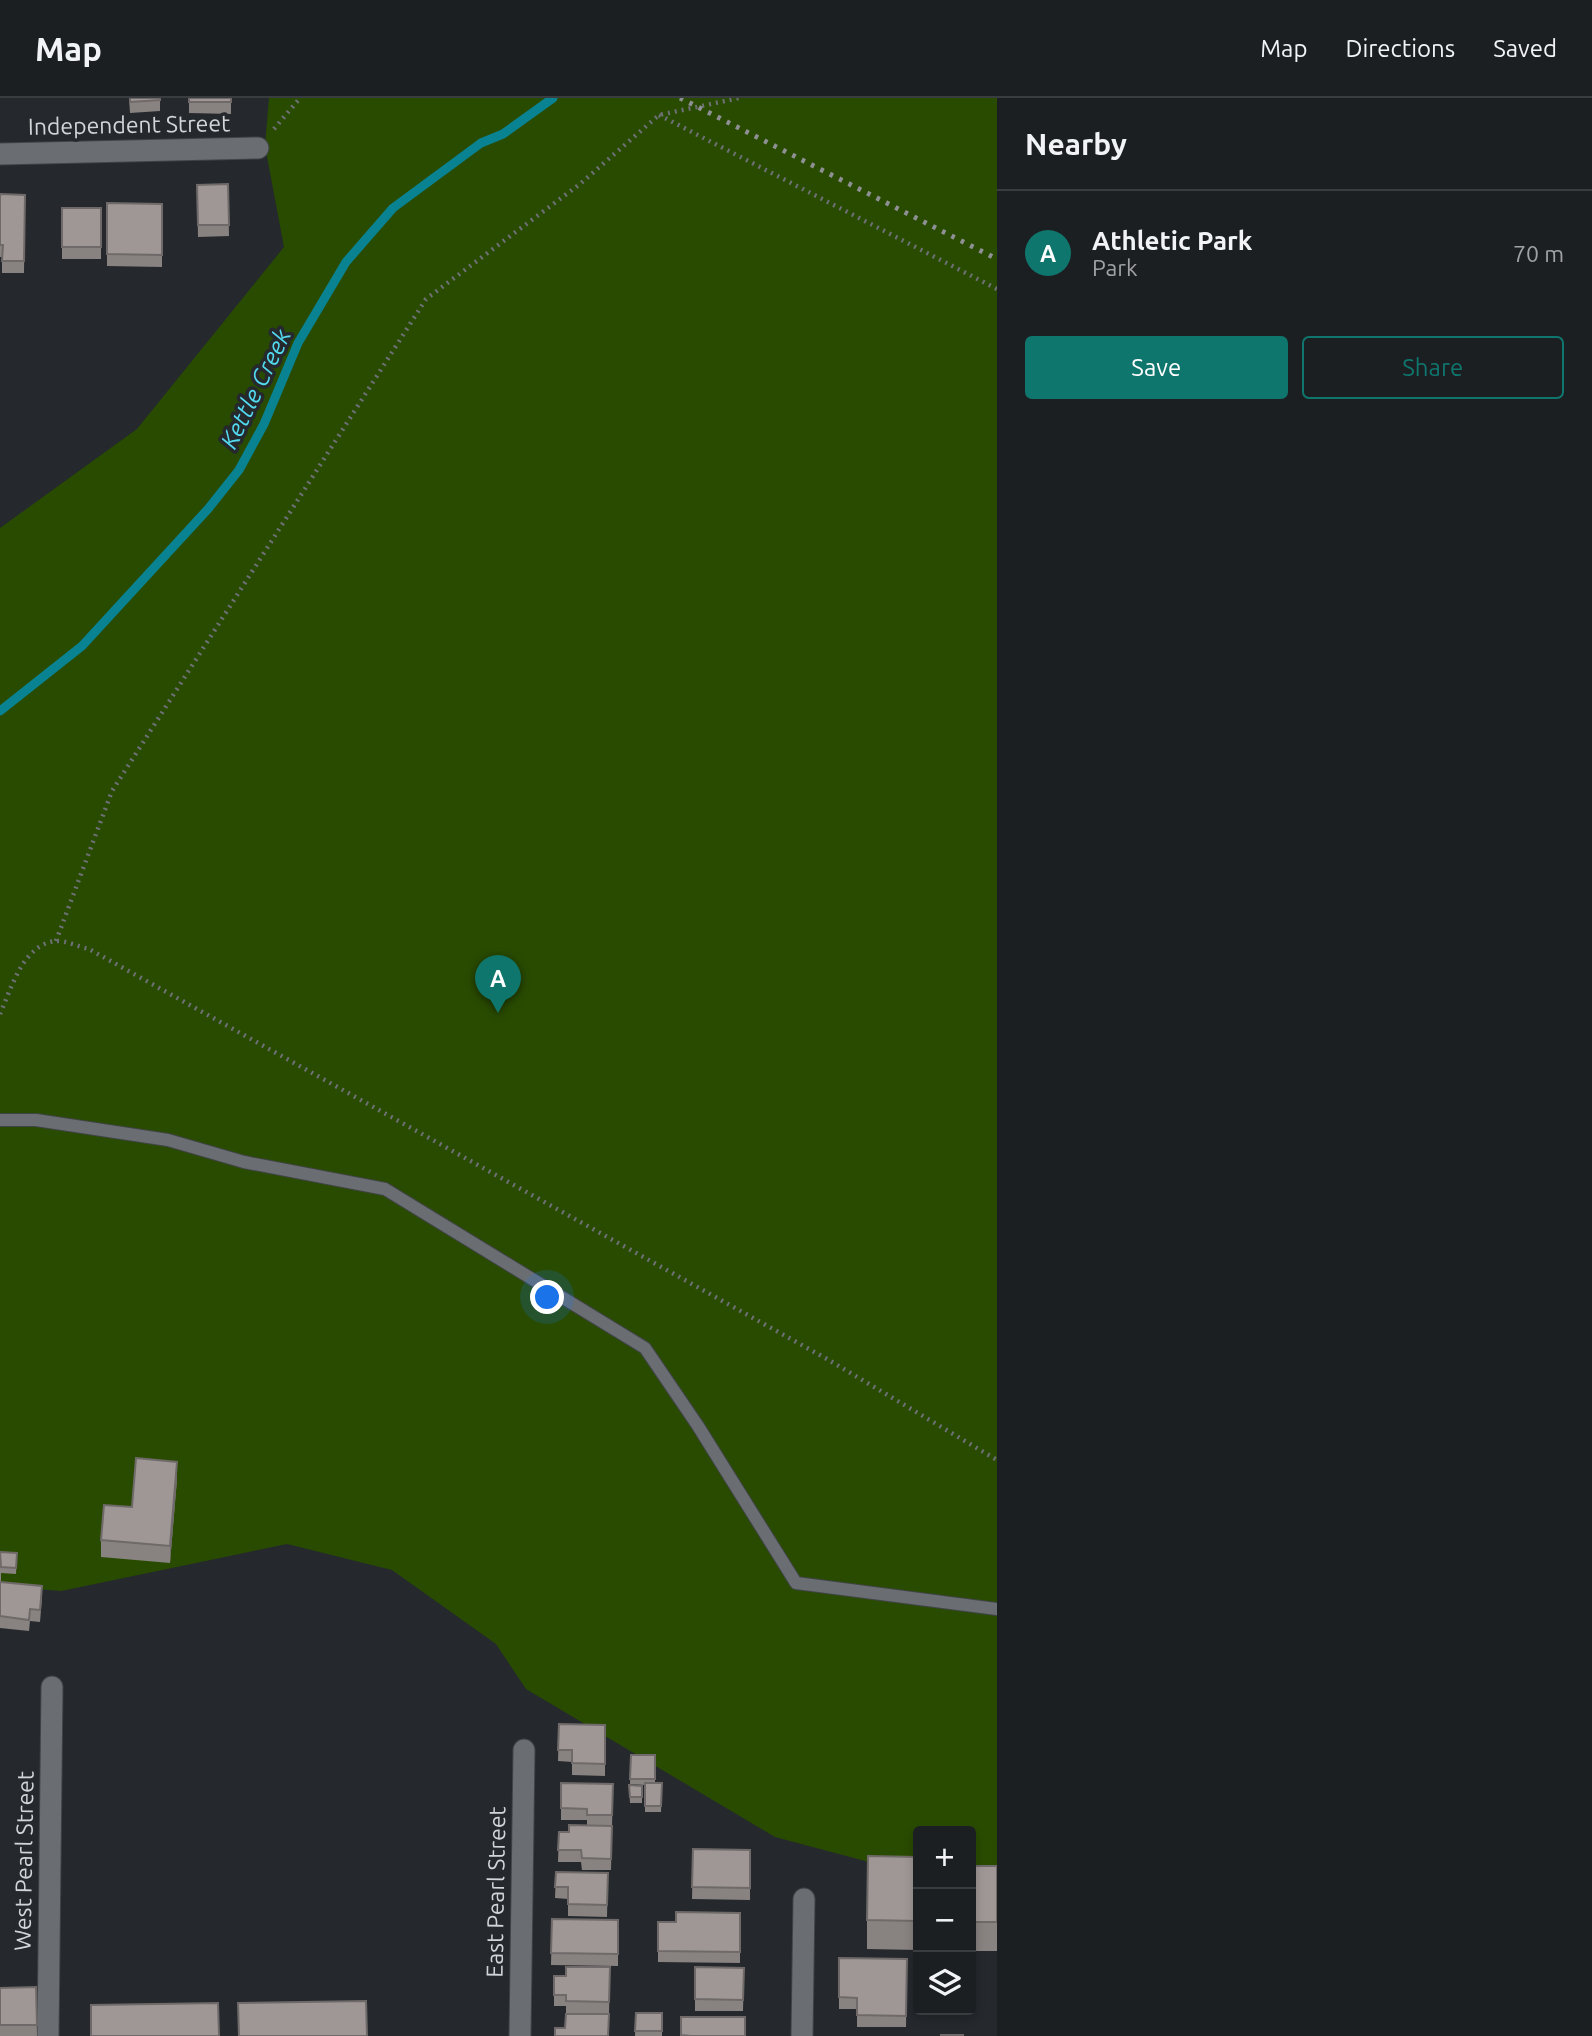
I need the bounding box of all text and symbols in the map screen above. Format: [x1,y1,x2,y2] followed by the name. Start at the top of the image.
[35,30,102,67] text: Map
[1260,35,1307,62] text: Map
[1345,35,1455,62] text: Directions
[1493,35,1557,62] text: Saved
[28,110,230,139] street label: Independent Street
[1025,127,1127,161] text: Nearby
[1092,226,1252,255] text: Athletic Park
[1040,241,1056,266] text: A
[1513,241,1564,266] text: 70 m
[1092,255,1138,280] text: Park
[215,324,296,453] water label: Kettle Creek
[1025,336,1288,399] button: Save
[1302,336,1564,399] button: Share
[475,955,521,1013] pin: A
[530,1280,564,1314] your location
[9,1771,38,1951] street label: West Pearl Street
[482,1806,509,1978] street label: East Pearl Street
[913,1826,976,2015] map controls
[913,1826,976,1889] button: +
[913,1889,976,1952] button: −
[913,1952,976,2015] button: layers

